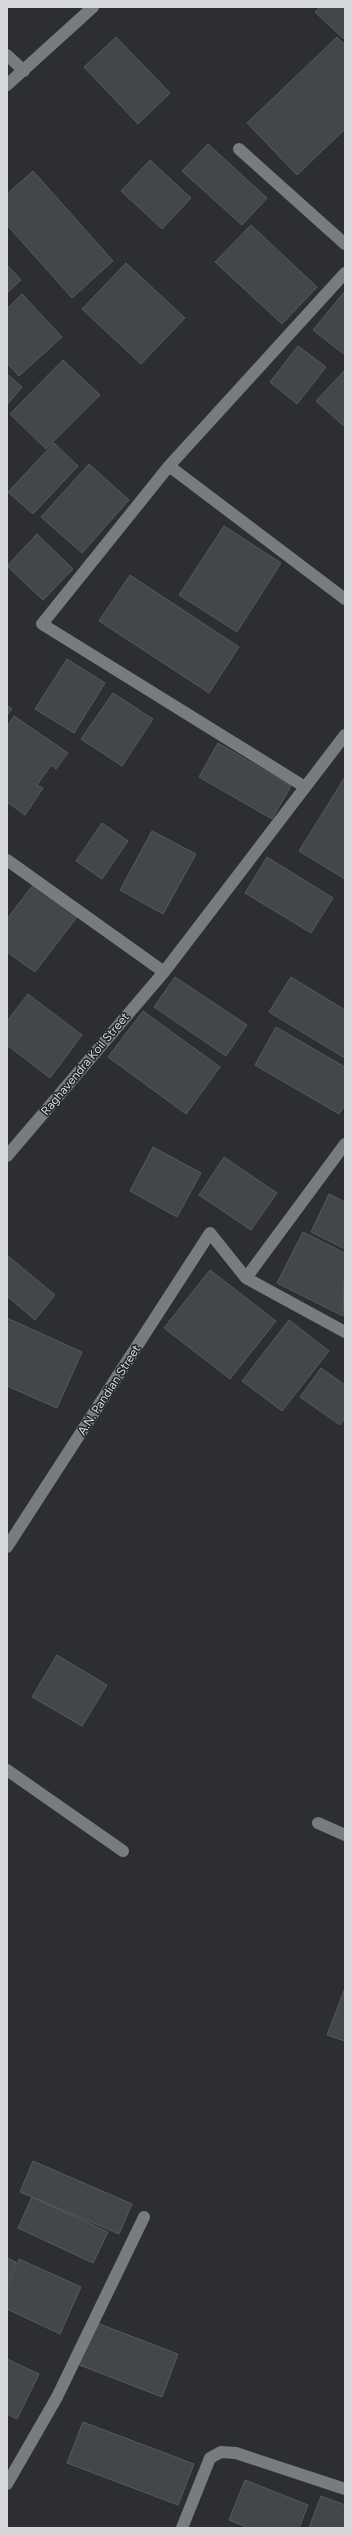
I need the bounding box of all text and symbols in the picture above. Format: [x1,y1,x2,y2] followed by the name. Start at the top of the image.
[38,1010,132,1118] street label: Raghavendra Koil Street
[75,1342,143,1438] street label: A.N. Pandian Street

